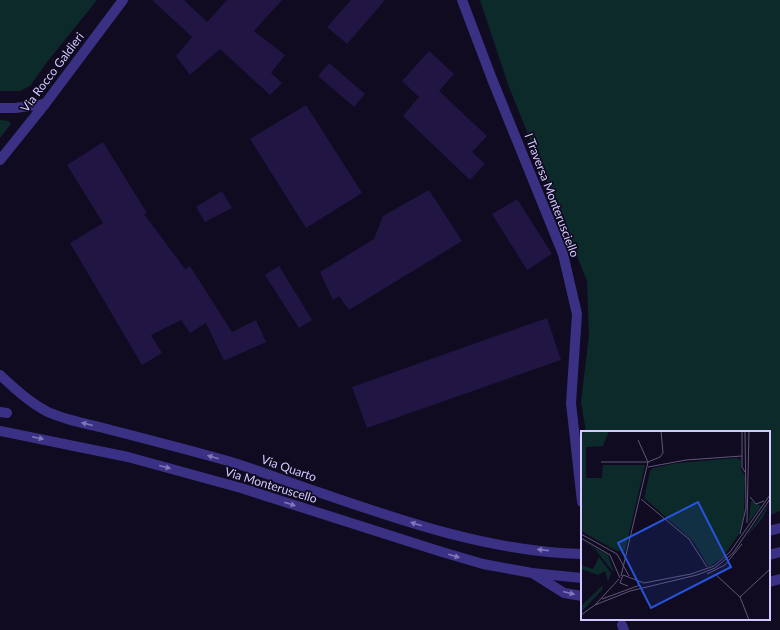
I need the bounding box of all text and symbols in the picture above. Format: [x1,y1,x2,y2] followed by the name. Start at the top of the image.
[17,29,87,115] street label: Via Rocco Galdieri
[521,131,583,259] street label: I Traversa Monterusciello
[81,420,93,426] one-way arrow
[581,431,770,620] inset map
[32,436,45,442] one-way arrow
[259,452,319,485] street label: Via Quarto
[207,454,219,460] one-way arrow
[159,464,171,470] one-way arrow
[223,464,319,506] street label: Via Monteruscello
[284,501,296,507] one-way arrow
[410,520,422,526] one-way arrow
[537,547,549,554] one-way arrow
[448,553,460,559] one-way arrow
[563,590,575,596] one-way arrow

